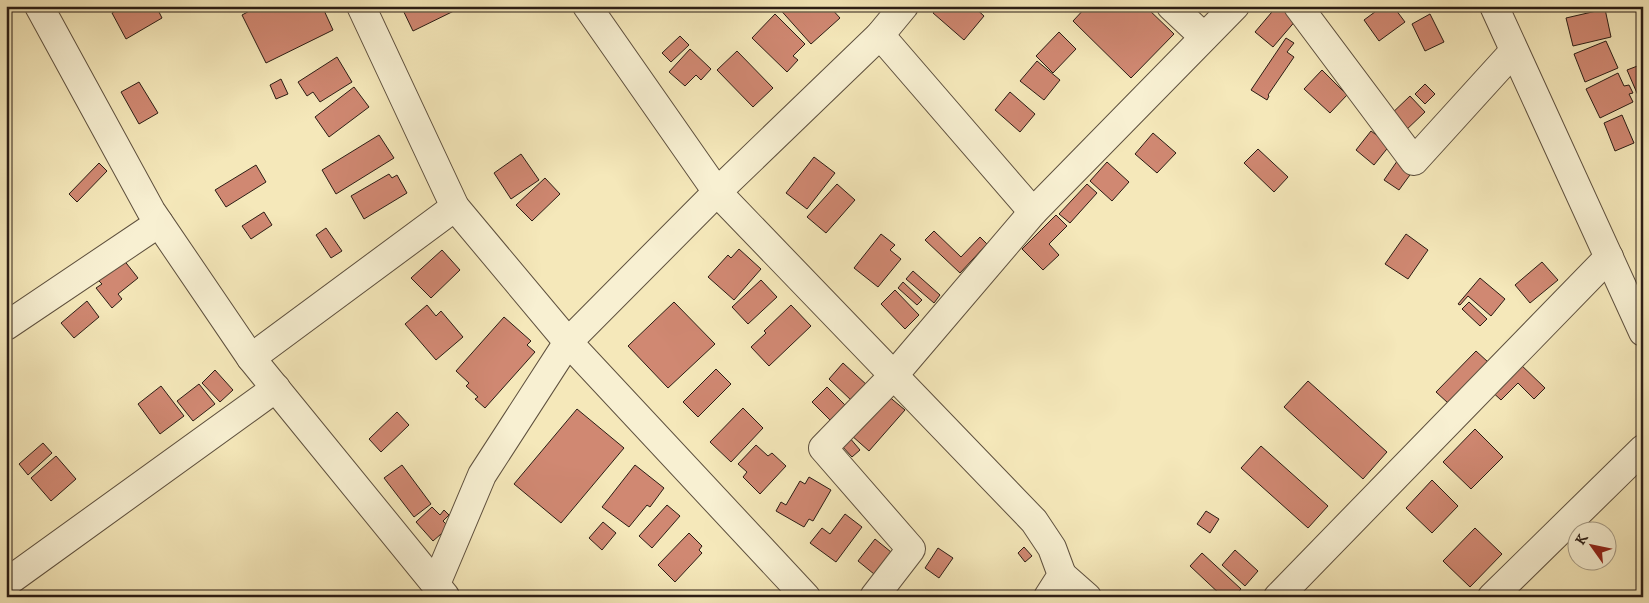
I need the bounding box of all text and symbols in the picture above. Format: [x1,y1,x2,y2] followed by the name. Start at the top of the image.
[1566,520,1616,570] north arrow
[1572,530,1593,549] text: K

